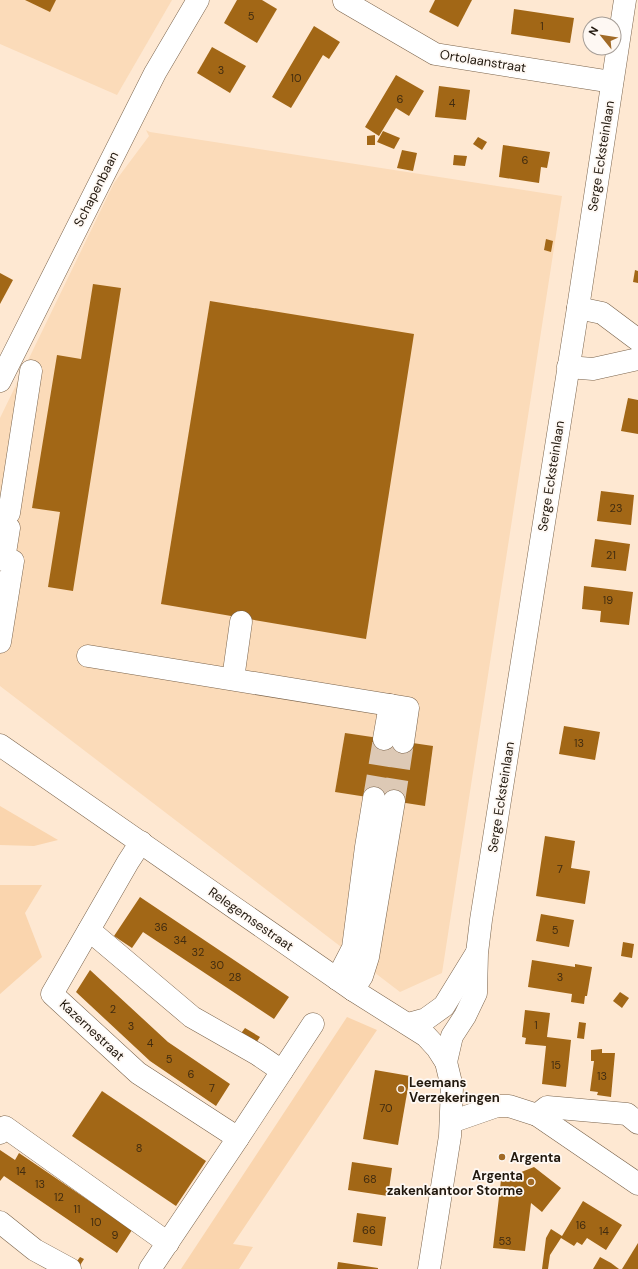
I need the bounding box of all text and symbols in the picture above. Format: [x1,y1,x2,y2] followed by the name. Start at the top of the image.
[248,9,255,23] house number: 5
[582,16,622,56] north arrow
[540,19,544,33] house number: 1
[585,24,601,38] text: N
[439,46,527,76] street label: Ortolaanstraat
[218,63,224,77] house number: 3
[291,71,301,85] house number: 10
[397,92,404,106] house number: 6
[449,96,456,110] house number: 4
[584,99,618,213] street label: Serge Ecksteinlaan
[70,148,122,230] street label: Schapenbaan
[522,153,529,167] house number: 6
[534,419,568,533] street label: Serge Ecksteinlaan
[610,501,622,515] house number: 23
[606,548,616,562] house number: 21
[603,593,613,607] house number: 19
[574,736,584,750] house number: 13
[484,740,518,854] street label: Serge Ecksteinlaan
[557,862,563,876] house number: 7
[205,883,297,955] street label: Relegemsestraat
[154,920,168,934] house number: 36
[552,923,559,937] house number: 5
[173,933,187,947] house number: 34
[192,945,204,959] house number: 32
[210,958,224,972] house number: 30
[229,970,241,984] house number: 28
[557,970,563,984] house number: 3
[56,996,128,1064] street label: Kazernestraat
[110,1002,116,1016] house number: 2
[534,1018,538,1032] house number: 1
[128,1019,134,1033] house number: 3
[147,1036,154,1050] house number: 4
[166,1052,173,1066] house number: 5
[551,1058,561,1072] house number: 15
[188,1067,195,1081] house number: 6
[597,1069,607,1083] house number: 13
[409,1074,500,1106] place label: Leemans Verzekeringen
[209,1081,215,1095] house number: 7
[396,1084,406,1094] marker: Leemans Verzekeringen
[379,1101,393,1115] house number: 70
[136,1141,142,1155] house number: 8
[510,1149,561,1166] place label: Argenta
[497,1152,507,1162] marker: Argenta
[16,1164,26,1178] house number: 14
[387,1167,523,1199] place label: Argenta zakenkantoor Storme
[363,1172,377,1186] house number: 68
[35,1177,45,1191] house number: 13
[526,1177,536,1187] marker: Argenta zakenkantoor Storme
[54,1190,64,1204] house number: 12
[74,1202,80,1216] house number: 11
[91,1215,101,1229] house number: 10
[576,1218,586,1232] house number: 16
[362,1223,376,1237] house number: 66
[599,1224,609,1238] house number: 14
[112,1228,119,1242] house number: 9
[498,1234,512,1248] house number: 53

